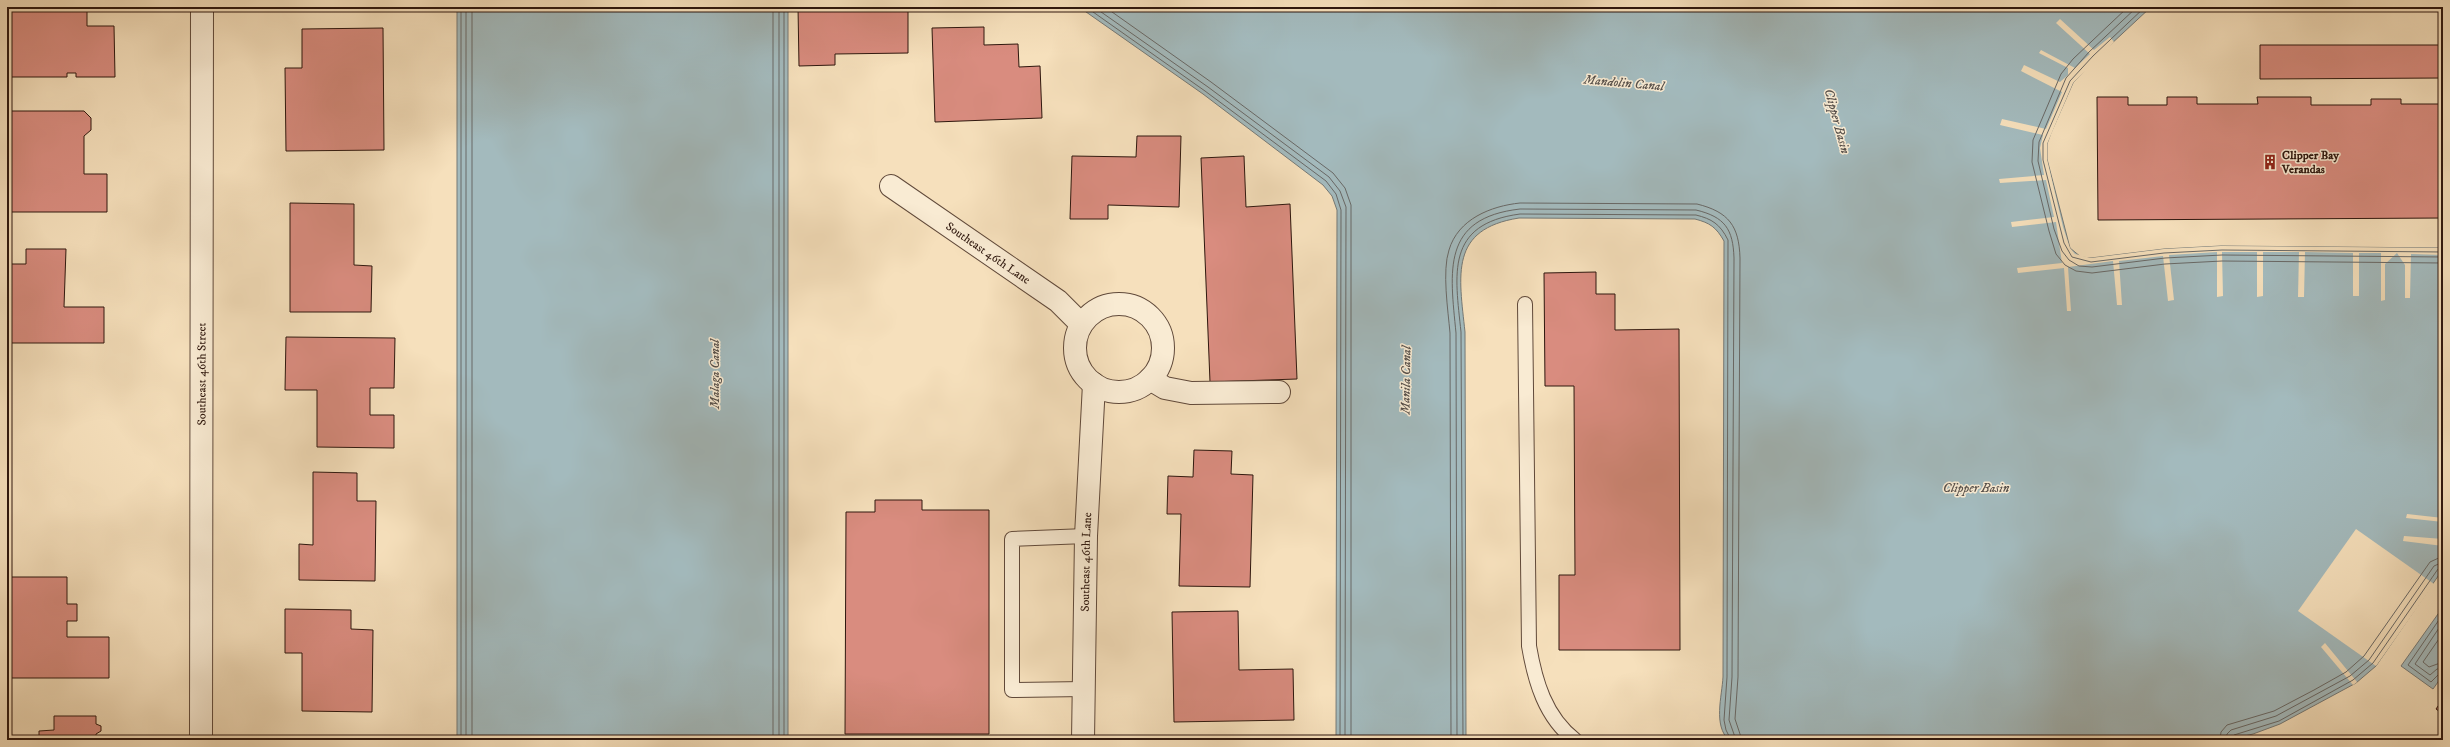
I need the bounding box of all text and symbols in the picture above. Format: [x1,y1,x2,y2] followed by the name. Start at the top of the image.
[1582,71,1666,95] water label: Mandolin Canal
[1821,87,1853,156] water label: Clipper Basin
[2281,148,2339,177] place label: Clipper Bay Verandas
[2261,153,2279,171] building icon: Clipper Bay Verandas
[943,219,1033,288] street label: Southeast 46th Lane
[194,322,210,425] street label: Southeast 46th Street
[707,338,723,410] water label: Malaga Canal
[1397,344,1415,415] water label: Manila Canal
[1943,480,2010,496] water label: Clipper Basin
[1078,512,1095,612] street label: Southeast 46th Lane

